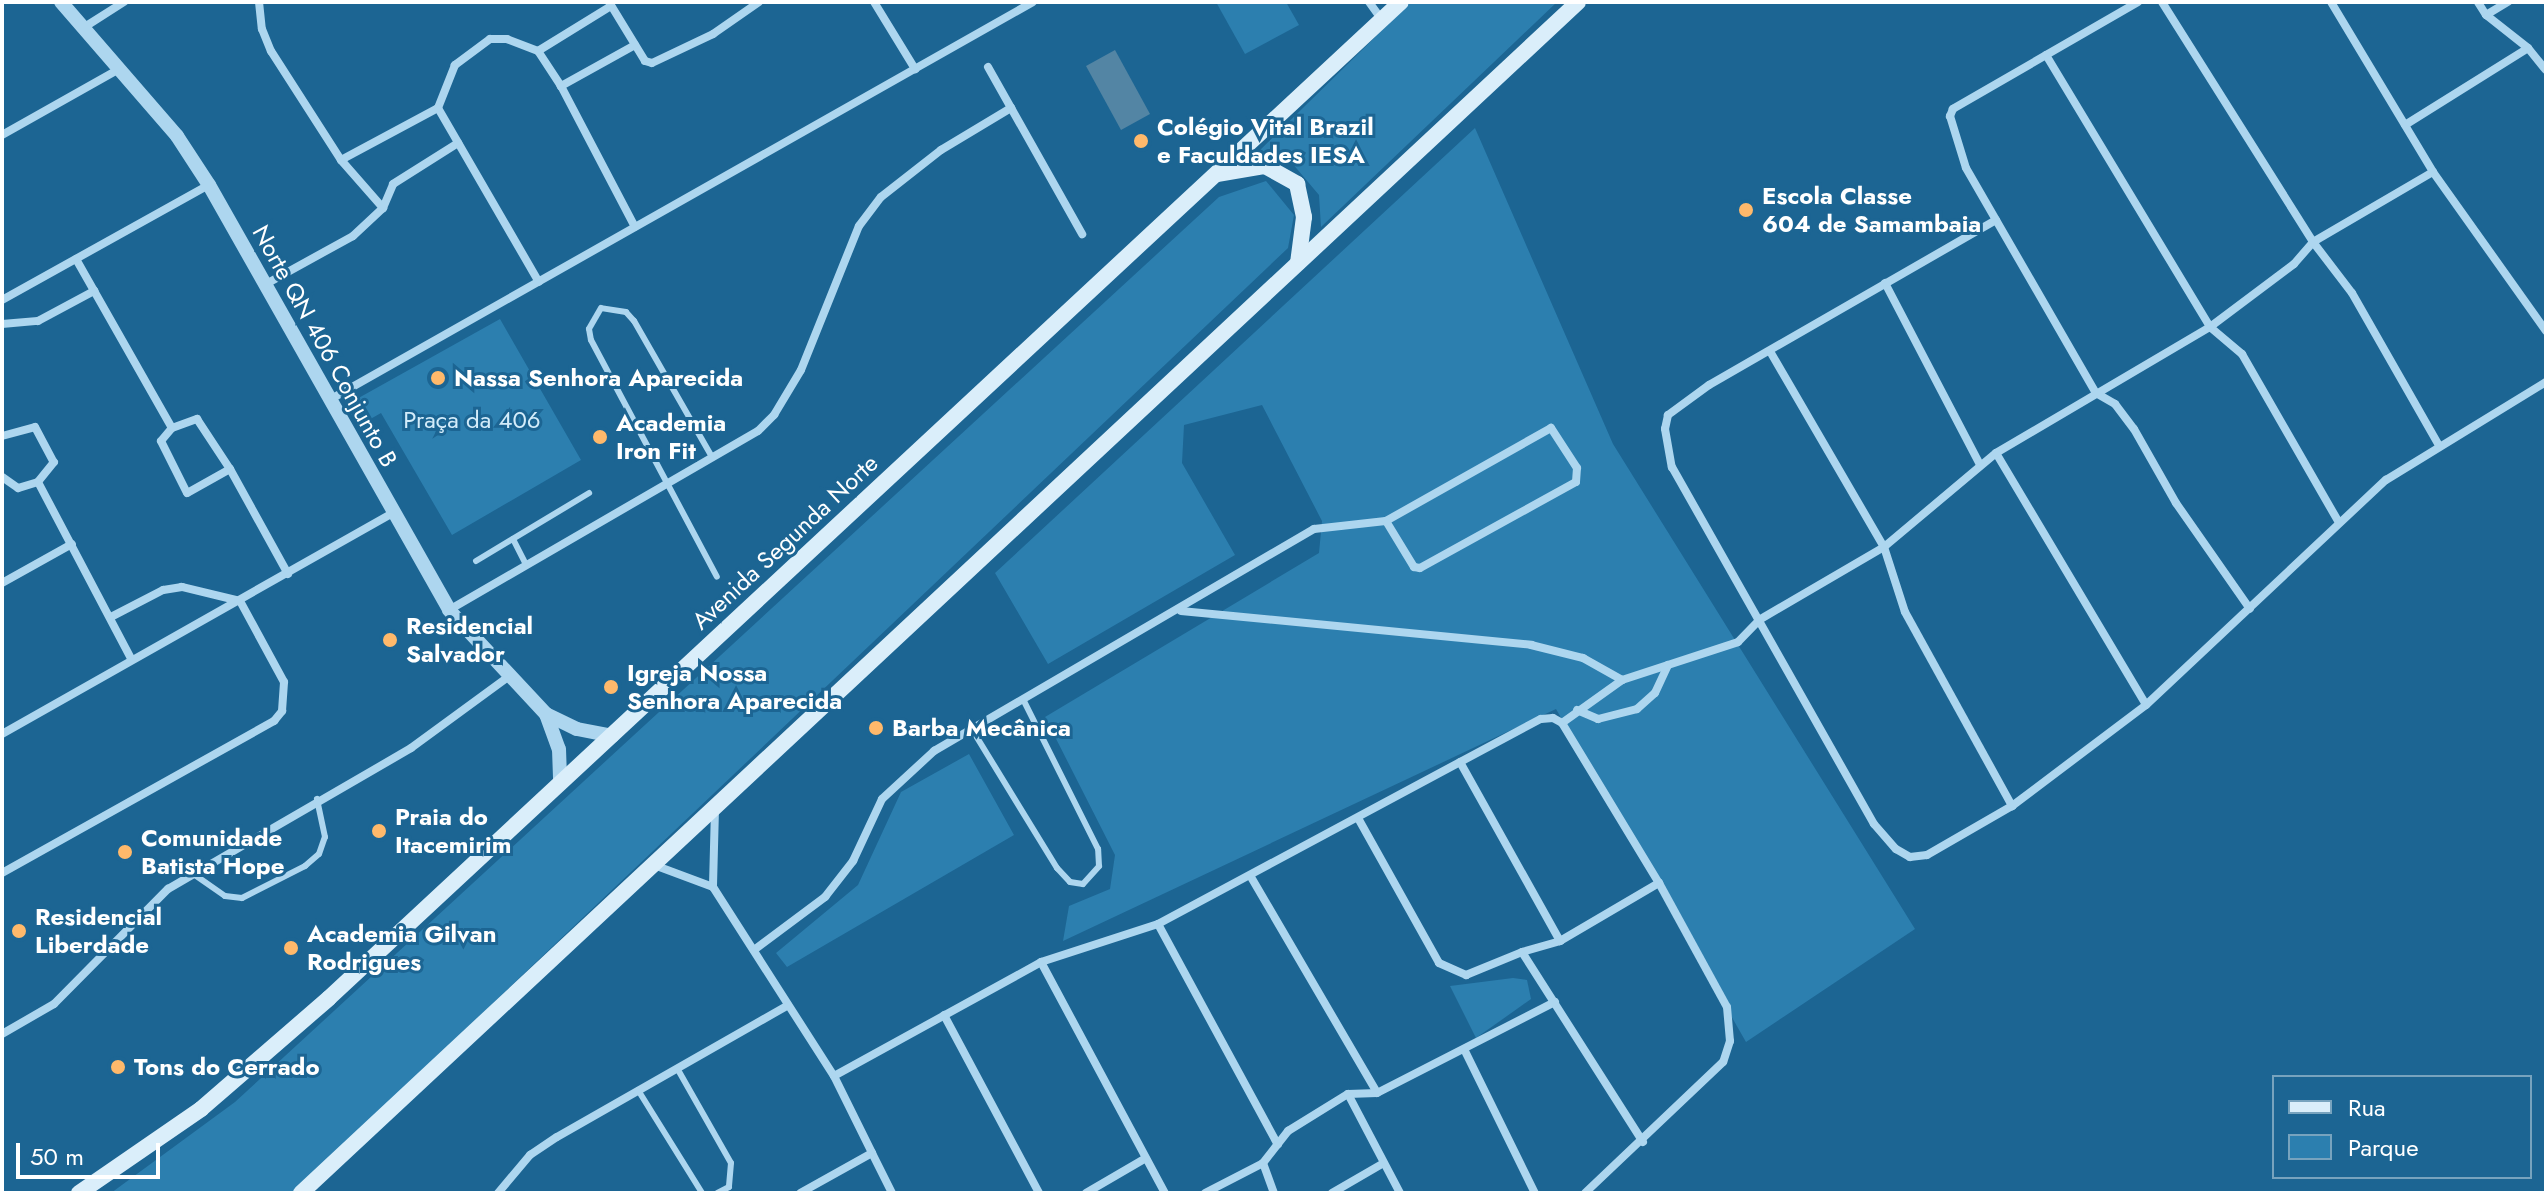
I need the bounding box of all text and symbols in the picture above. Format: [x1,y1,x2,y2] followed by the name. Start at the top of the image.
[1157,113,1374,169] place label: Colégio Vital Brazil e Faculdades IESA
[1132,132,1150,150] marker: Colégio Vital Brazil e Faculdades IESA
[1762,182,1981,238] place label: Escola Classe 604 de Samambaia
[1737,201,1755,219] marker: Escola Classe 604 de Samambaia
[246,220,404,472] street label: Norte QN 406 Conjunto B
[454,364,743,392] place label: Nassa Senhora Aparecida
[429,369,447,387] marker: Nassa Senhora Aparecida
[403,406,541,434] park label: Praça da 406
[616,409,726,465] place label: Academia Iron Fit
[591,428,609,446] marker: Academia Iron Fit
[686,448,884,636] street label: Avenida Segunda Norte
[406,612,533,668] place label: Residencial Salvador
[381,631,399,649] marker: Residencial Salvador
[627,659,842,715] place label: Igreja Nossa Senhora Aparecida
[602,678,620,696] marker: Igreja Nossa Senhora Aparecida
[892,714,1071,742] place label: Barba Mecânica
[867,719,885,737] marker: Barba Mecânica
[395,803,511,859] place label: Praia do Itacemirim
[370,822,388,840] marker: Praia do Itacemirim
[141,824,284,880] place label: Comunidade Batista Hope
[116,843,134,861] marker: Comunidade Batista Hope
[35,903,162,959] place label: Residencial Liberdade
[307,920,496,976] place label: Academia Gilvan Rodrigues
[10,922,28,940] marker: Residencial Liberdade
[282,939,300,957] marker: Academia Gilvan Rodrigues
[134,1053,320,1081] place label: Tons do Cerrado
[109,1058,127,1076] marker: Tons do Cerrado
[2272,1075,2532,1179] legend
[2348,1090,2386,1125] text: Rua
[20,1127,164,1177] scale bar
[2348,1130,2419,1165] text: Parque
[30,1139,84,1174] text: 50 m

